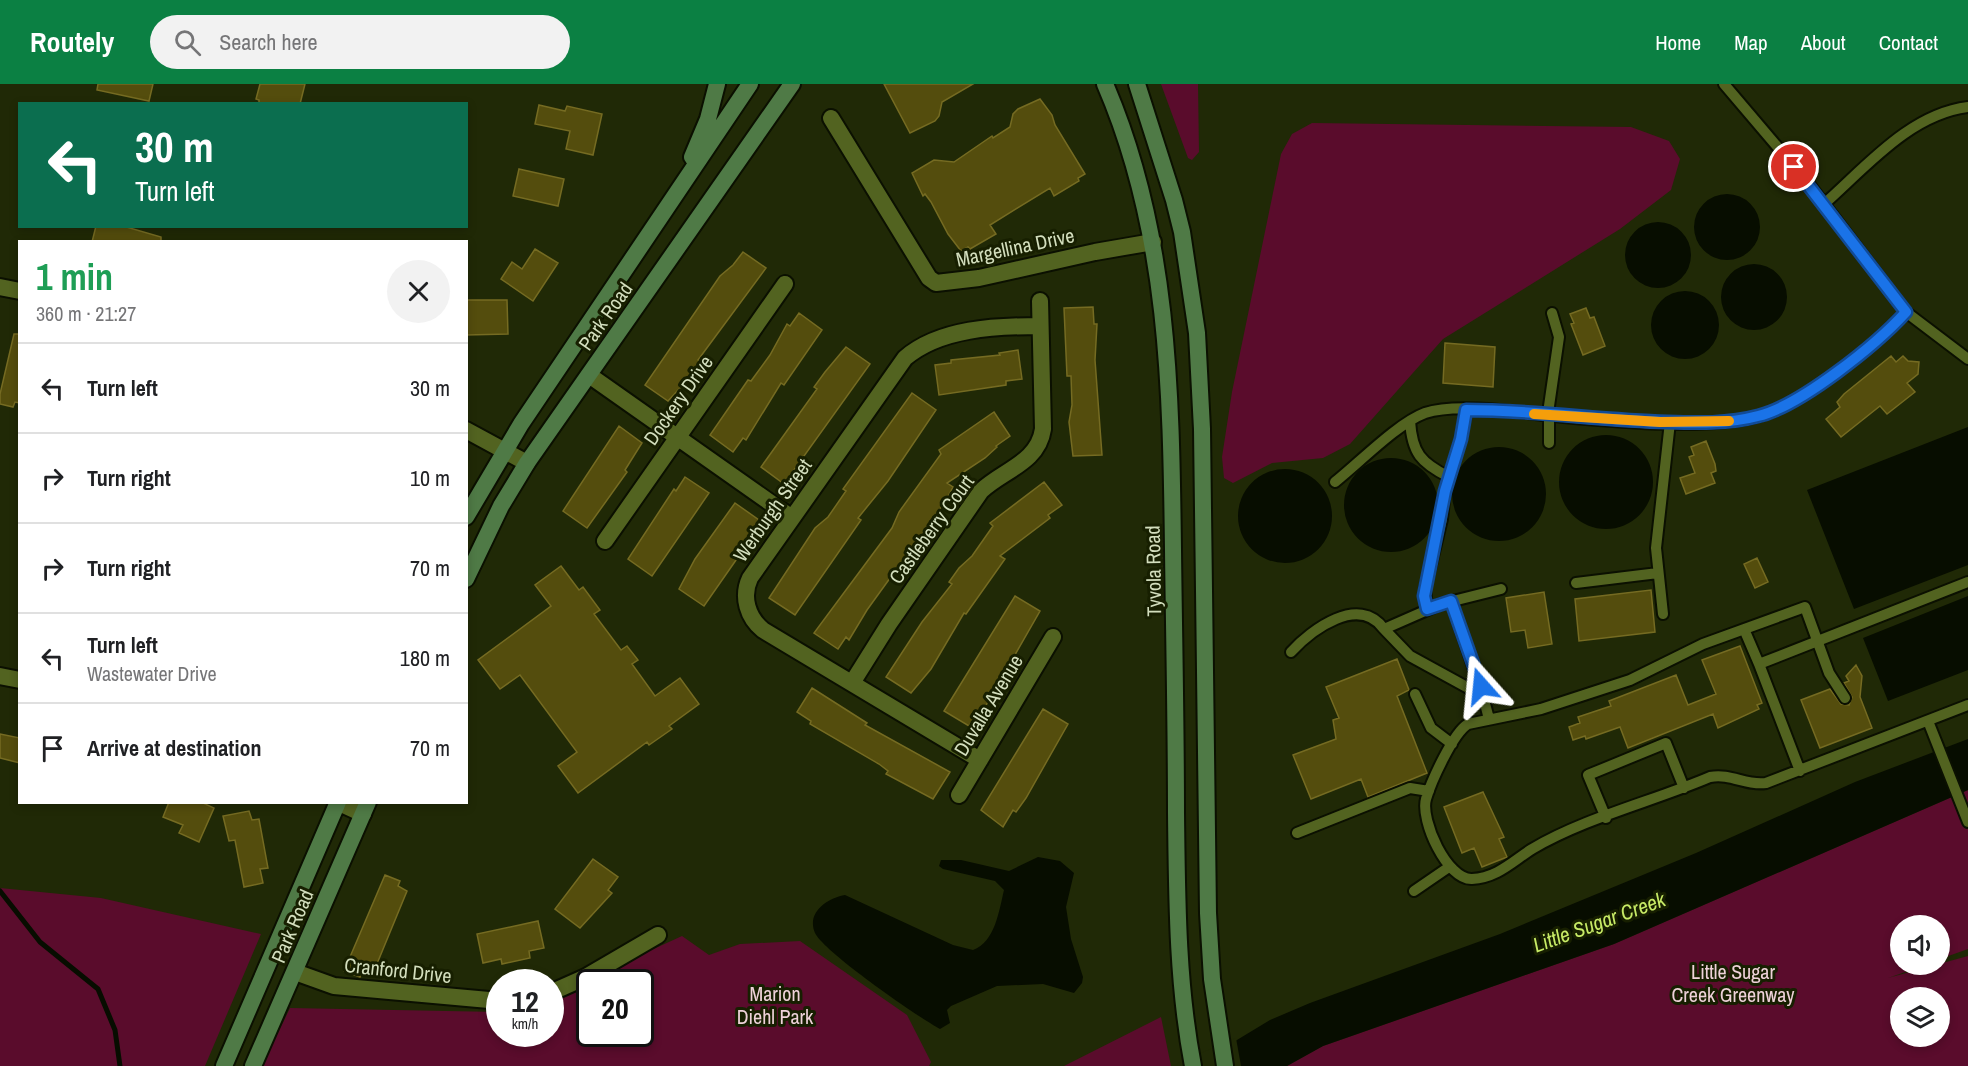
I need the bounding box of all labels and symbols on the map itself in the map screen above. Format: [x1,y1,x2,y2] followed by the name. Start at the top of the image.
[1768,141,1819,192] pin
[953,221,1077,273] street label: Margellina Drive
[572,277,638,355] street label: Park Road
[637,350,719,450] street label: Dockery Drive
[727,453,818,567] street label: Werburgh Street
[882,469,980,589] street label: Castleberry Court
[1139,525,1167,617] street label: Tyvola Road
[947,649,1029,761] street label: Duvalla Avenue
[1449,654,1513,718] position arrow
[1529,884,1670,959] water label: Little Sugar Creek
[264,885,320,967] street label: Park Road
[343,951,453,989] street label: Cranford Drive
[1671,958,1795,1008] park label: Little Sugar Creek Greenway
[576,969,654,1047] speed limit sign: 20
[737,980,814,1030] park label: Marion Diehl Park

